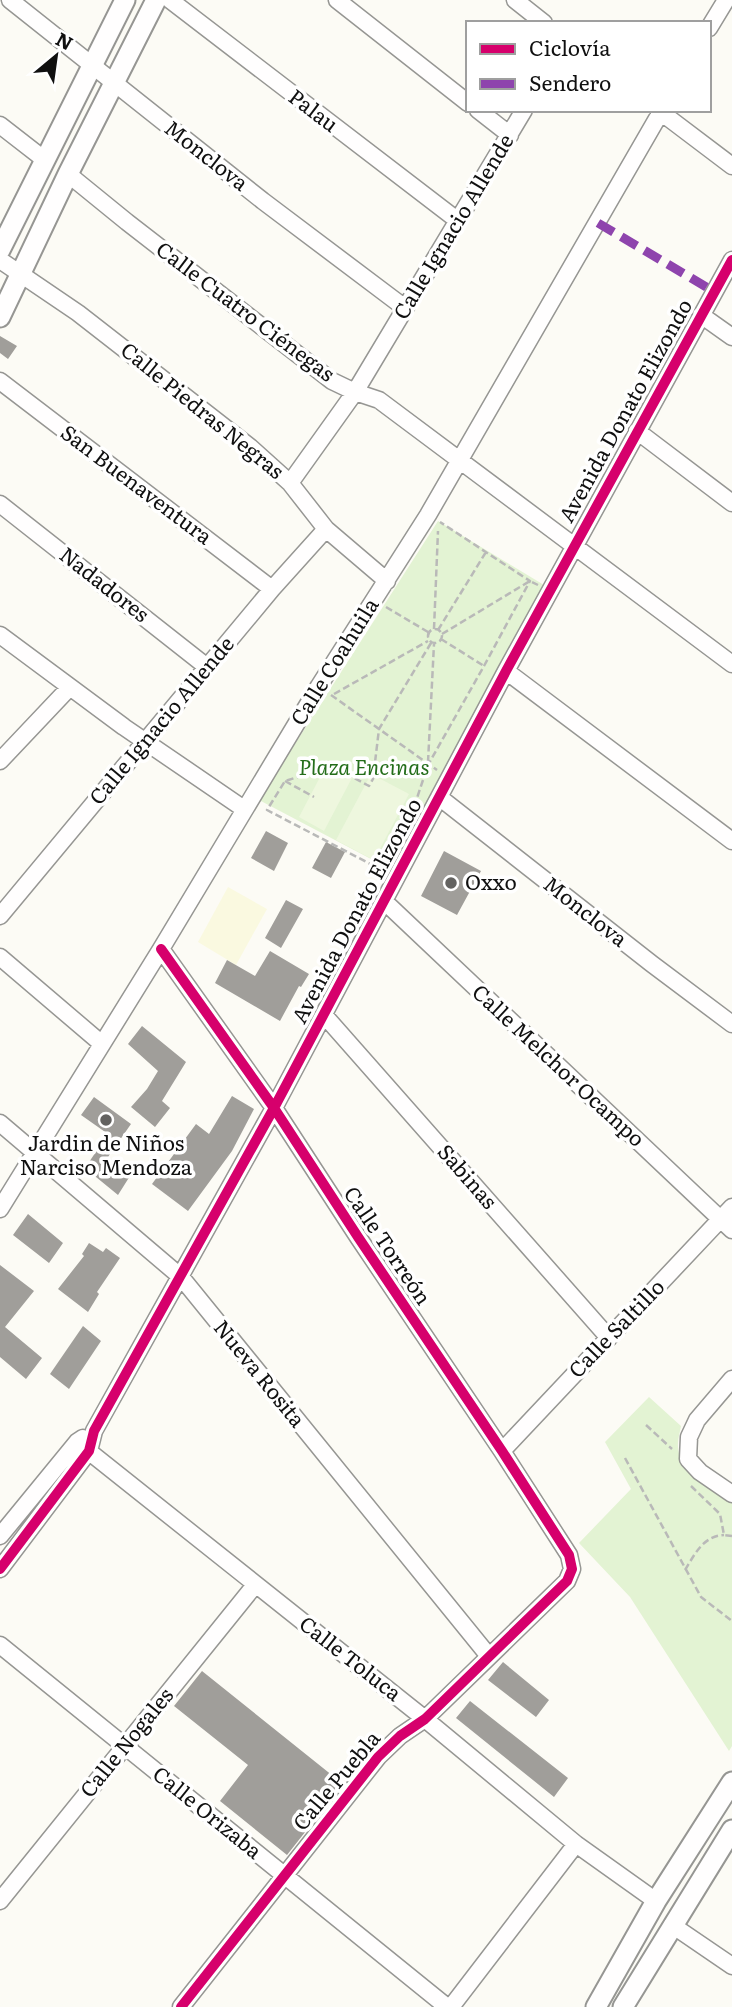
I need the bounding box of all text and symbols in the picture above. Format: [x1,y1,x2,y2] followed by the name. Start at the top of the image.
[21,21,91,91] north arrow
[466,21,711,112] legend
[51,24,79,56] text: N
[529,31,611,62] text: Ciclovía
[529,66,611,97] text: Sendero
[283,80,346,138] street label: Palau
[159,111,257,197] street label: Monclova
[384,127,520,324] street label: Calle Ignacio Allende
[151,232,342,388] street label: Calle Cuatro Ciénegas
[549,292,698,527] street label: Avenida Donato Elizondo
[115,333,292,485] street label: Calle Piedras Negras
[55,416,220,551] street label: San Buenaventura
[54,538,157,628] street label: Nadadores
[281,590,385,730] street label: Calle Coahuila
[80,628,240,810] street label: Calle Ignacio Allende
[298,750,430,781] park label: Plaza Encinas
[282,792,427,1028] street label: Avenida Donato Elizondo
[465,865,517,896] place label: Oxxo
[538,867,636,953] street label: Monclova
[443,875,459,891] marker: Oxxo
[466,976,653,1153] street label: Calle Melchor Ocampo
[98,1112,114,1128] marker: Jardin de Niños Narciso Mendoza
[20,1126,193,1181] place label: Jardin de Niños Narciso Mendoza
[432,1136,506,1215] street label: Sabinas
[338,1179,440,1310] street label: Calle Torreón
[560,1271,670,1384] street label: Calle Saltillo
[208,1312,314,1433] street label: Nueva Rosita
[294,1607,410,1707] street label: Calle Toluca
[71,1680,179,1803] street label: Calle Nogales
[284,1722,387,1836] street label: Calle Puebla
[147,1757,270,1865] street label: Calle Orizaba

